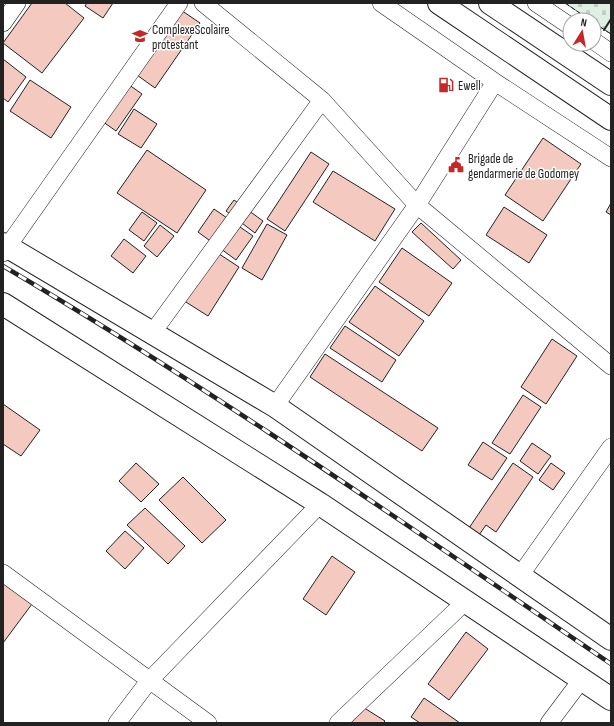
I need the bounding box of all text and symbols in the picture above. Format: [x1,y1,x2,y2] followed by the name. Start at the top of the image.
[562,12,602,52] north arrow
[580,16,588,30] text: N
[152,22,229,53] place label: ComplexeScolaire protestant
[131,27,149,45] school or university icon: ComplexeScolaire protestant
[437,76,455,94] fuel station icon: Ewell
[458,78,481,94] place label: Ewell
[468,151,579,182] place label: Brigade de gendarmerie de Godomey
[447,156,465,174] public building icon: Brigade de gendarmerie de Godomey

